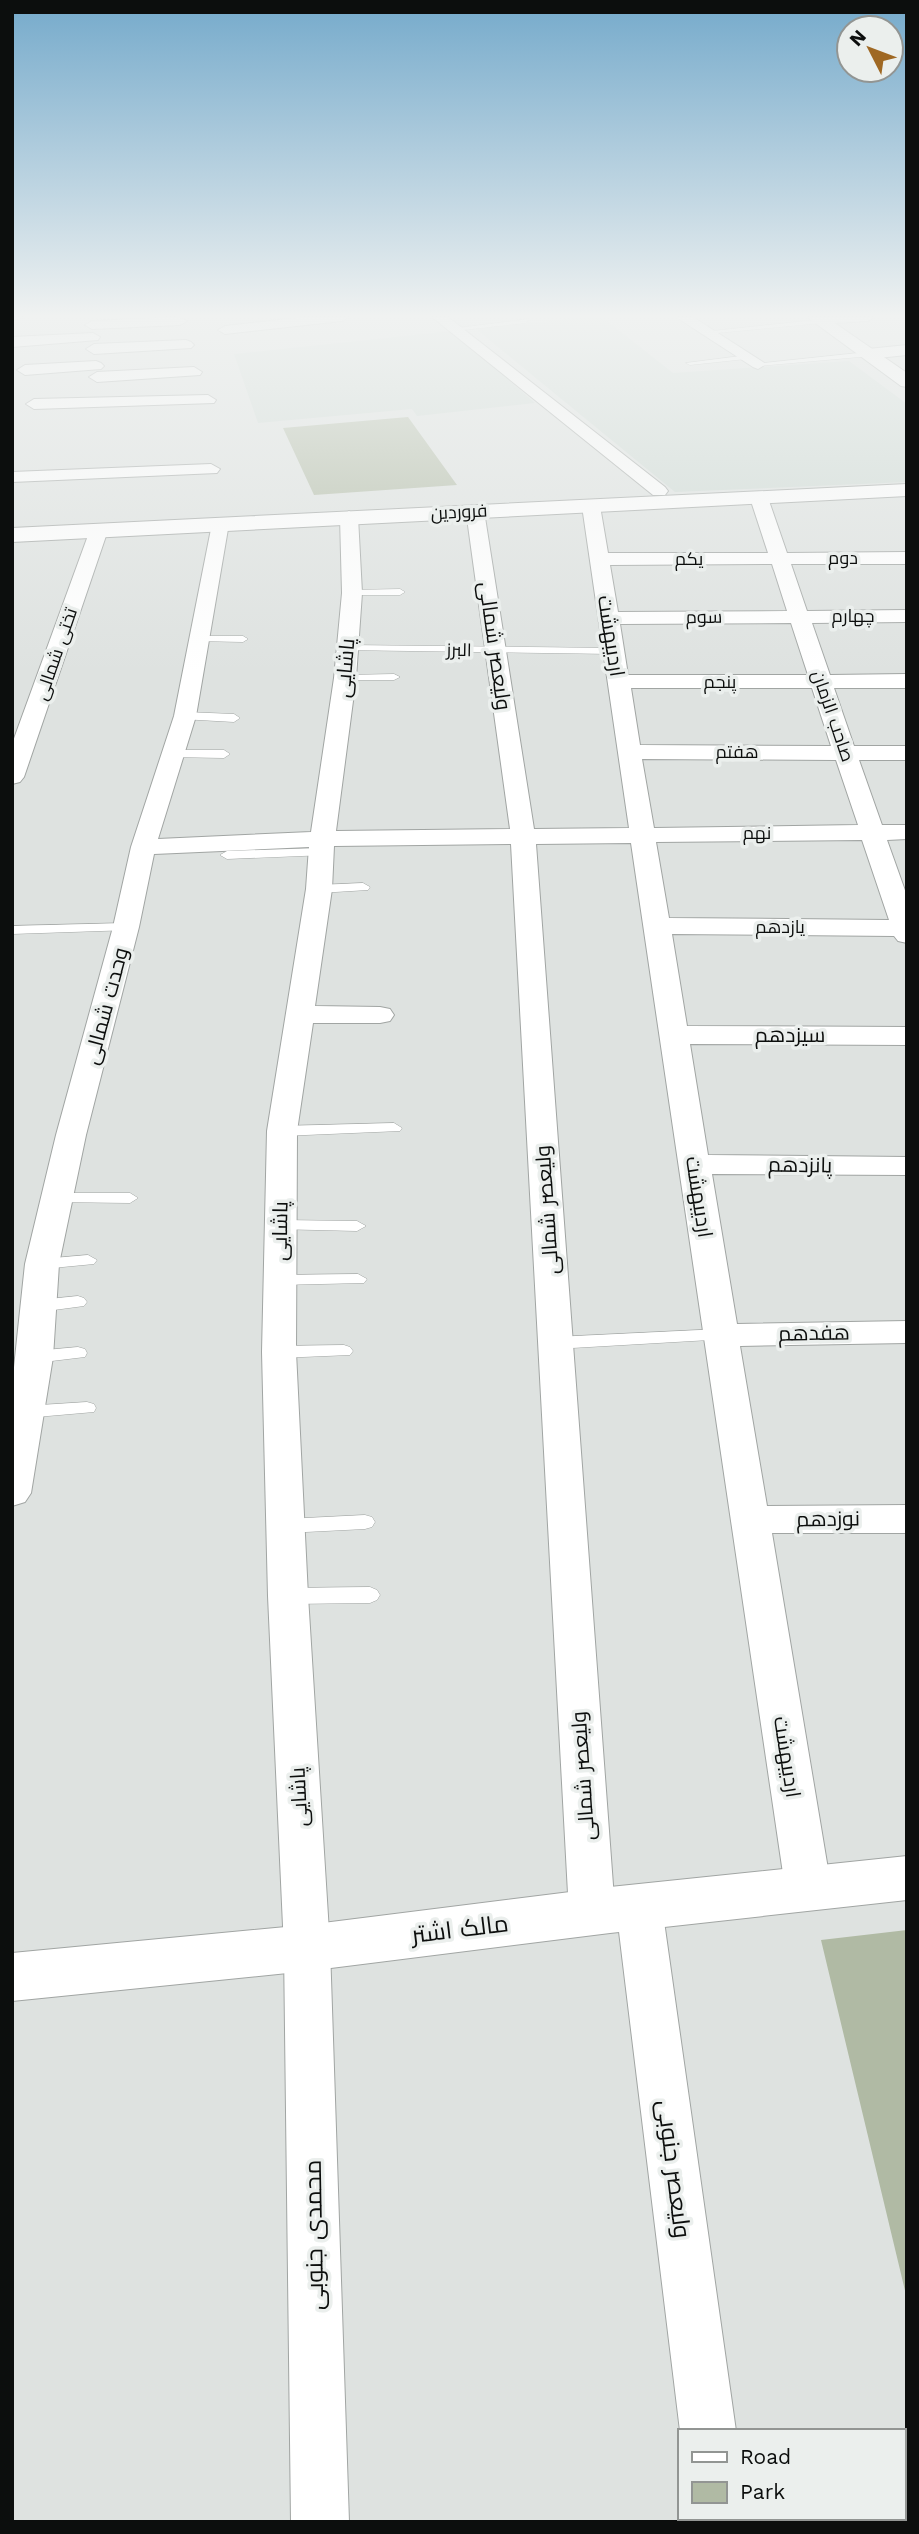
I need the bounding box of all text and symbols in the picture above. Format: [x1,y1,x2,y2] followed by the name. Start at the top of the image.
[835,14,905,84] north arrow
[844,25,871,51] text: N
[430,500,488,524] street label: فروردین
[828,547,858,570] street label: دوم
[675,548,703,571] street label: یکم
[473,580,517,712] street label: ولیعصر شمالی
[592,593,630,679] street label: اردیبهشت
[30,605,82,703] street label: تختی شمالی
[831,605,875,628] street label: چهارم
[686,606,722,629] street label: سوم
[329,637,362,699] street label: پاشایی
[445,639,472,661] street label: البرز
[807,668,859,764] street label: صاحب الزمان
[704,671,737,694] street label: پنجم
[716,741,758,764] street label: هفتم
[743,822,771,845] street label: نهم
[755,916,805,939] street label: یازدهم
[78,945,134,1067] street label: وحدت شمالی
[755,1022,825,1049] street label: سیزدهم
[530,1145,564,1275] street label: ولیعصر شمالی
[768,1151,833,1180] street label: پانزدهم
[680,1154,718,1240] street label: اردیبهشت
[266,1201,295,1261] street label: پاشایی
[778,1319,850,1348] street label: هفدهم
[796,1505,860,1534] street label: نوزدهم
[566,1711,600,1841] street label: ولیعصر شمالی
[768,1714,806,1800] street label: اردیبهشت
[284,1766,315,1827] street label: پاشایی
[408,1909,510,1949] street label: مالک اشتر
[652,2098,696,2240] street label: ولیعصر جنوبی
[299,2160,329,2310] street label: محمدی جنوبی
[678,2429,905,2520] legend
[740,2444,791,2469] text: Road
[740,2479,785,2504] text: Park

